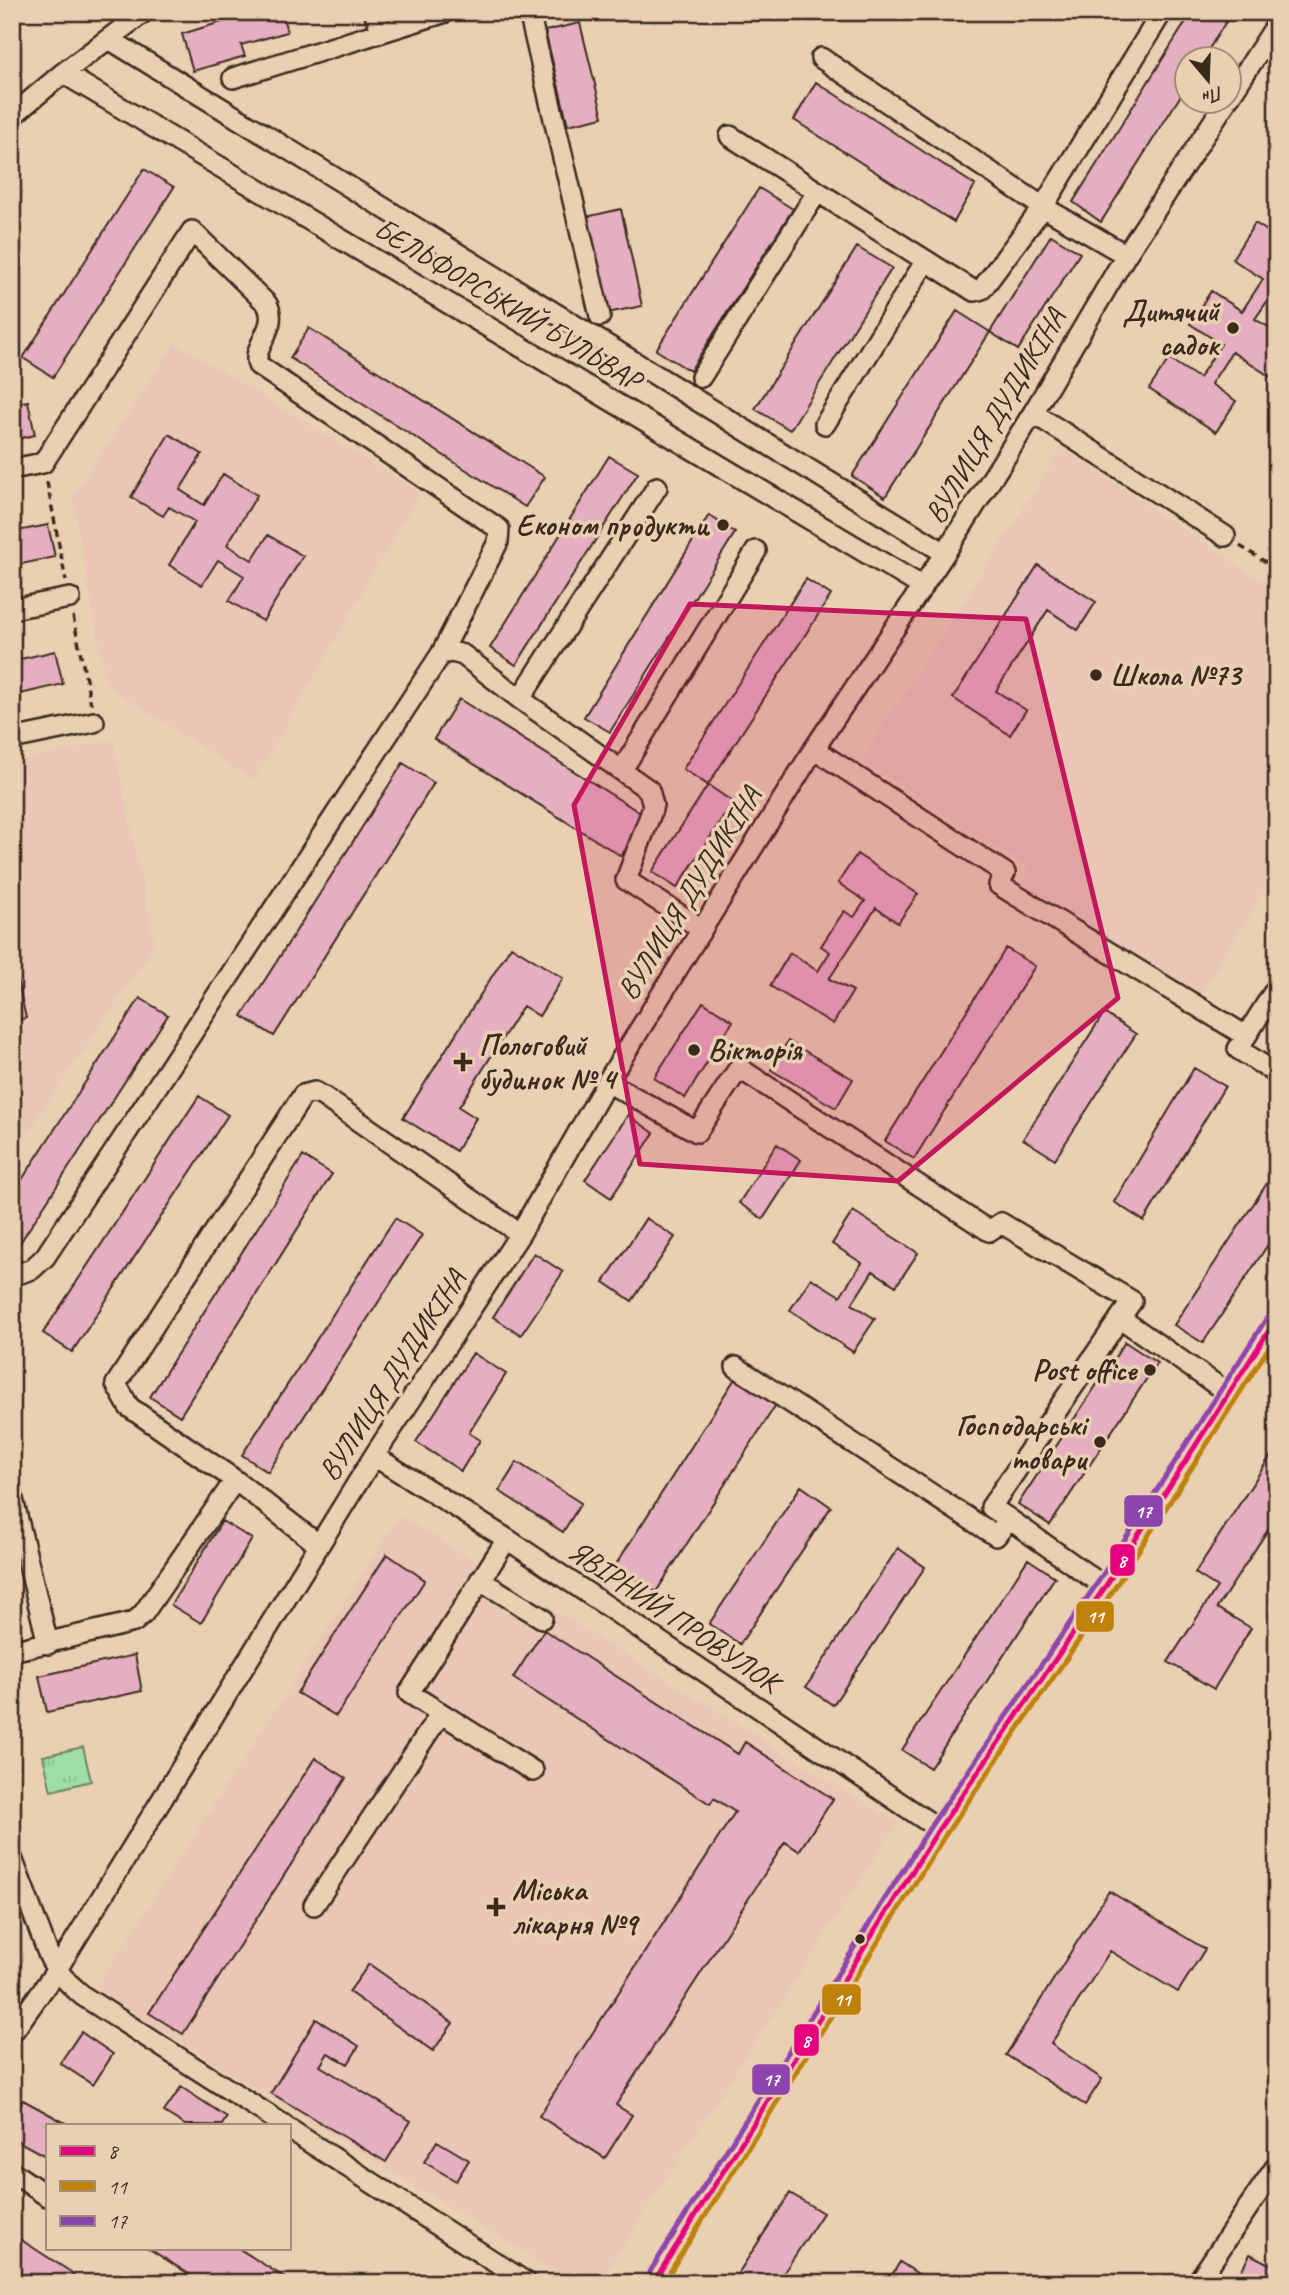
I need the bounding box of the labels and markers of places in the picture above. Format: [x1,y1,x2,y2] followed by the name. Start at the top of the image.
[1122,292,1221,364] place label: Дитячий садок
[1225,320,1241,336] marker: Дитячий садок
[516,506,710,544] place label: Економ продукти
[715,517,731,533] marker: Економ продукти
[1110,656,1243,694] place label: Школа №73
[1088,667,1104,683] marker: Школа №73
[479,1026,619,1098] place label: Пологовий будинок № 4
[708,1031,804,1069] place label: Вікторія
[686,1042,702,1058] marker: Вікторія
[453,1052,473,1072] marker: Пологовий будинок № 4
[1032,1351,1138,1389] place label: Post office
[1142,1362,1158,1378] marker: Post office
[956,1406,1090,1478] place label: Господарські товари
[1092,1434,1108,1450] marker: Господарські товари
[512,1871,641,1943] place label: Міська лікарня №9
[486,1897,506,1917] marker: Міська лікарня №9
[853,1932,867,1946] unlabelled marker

